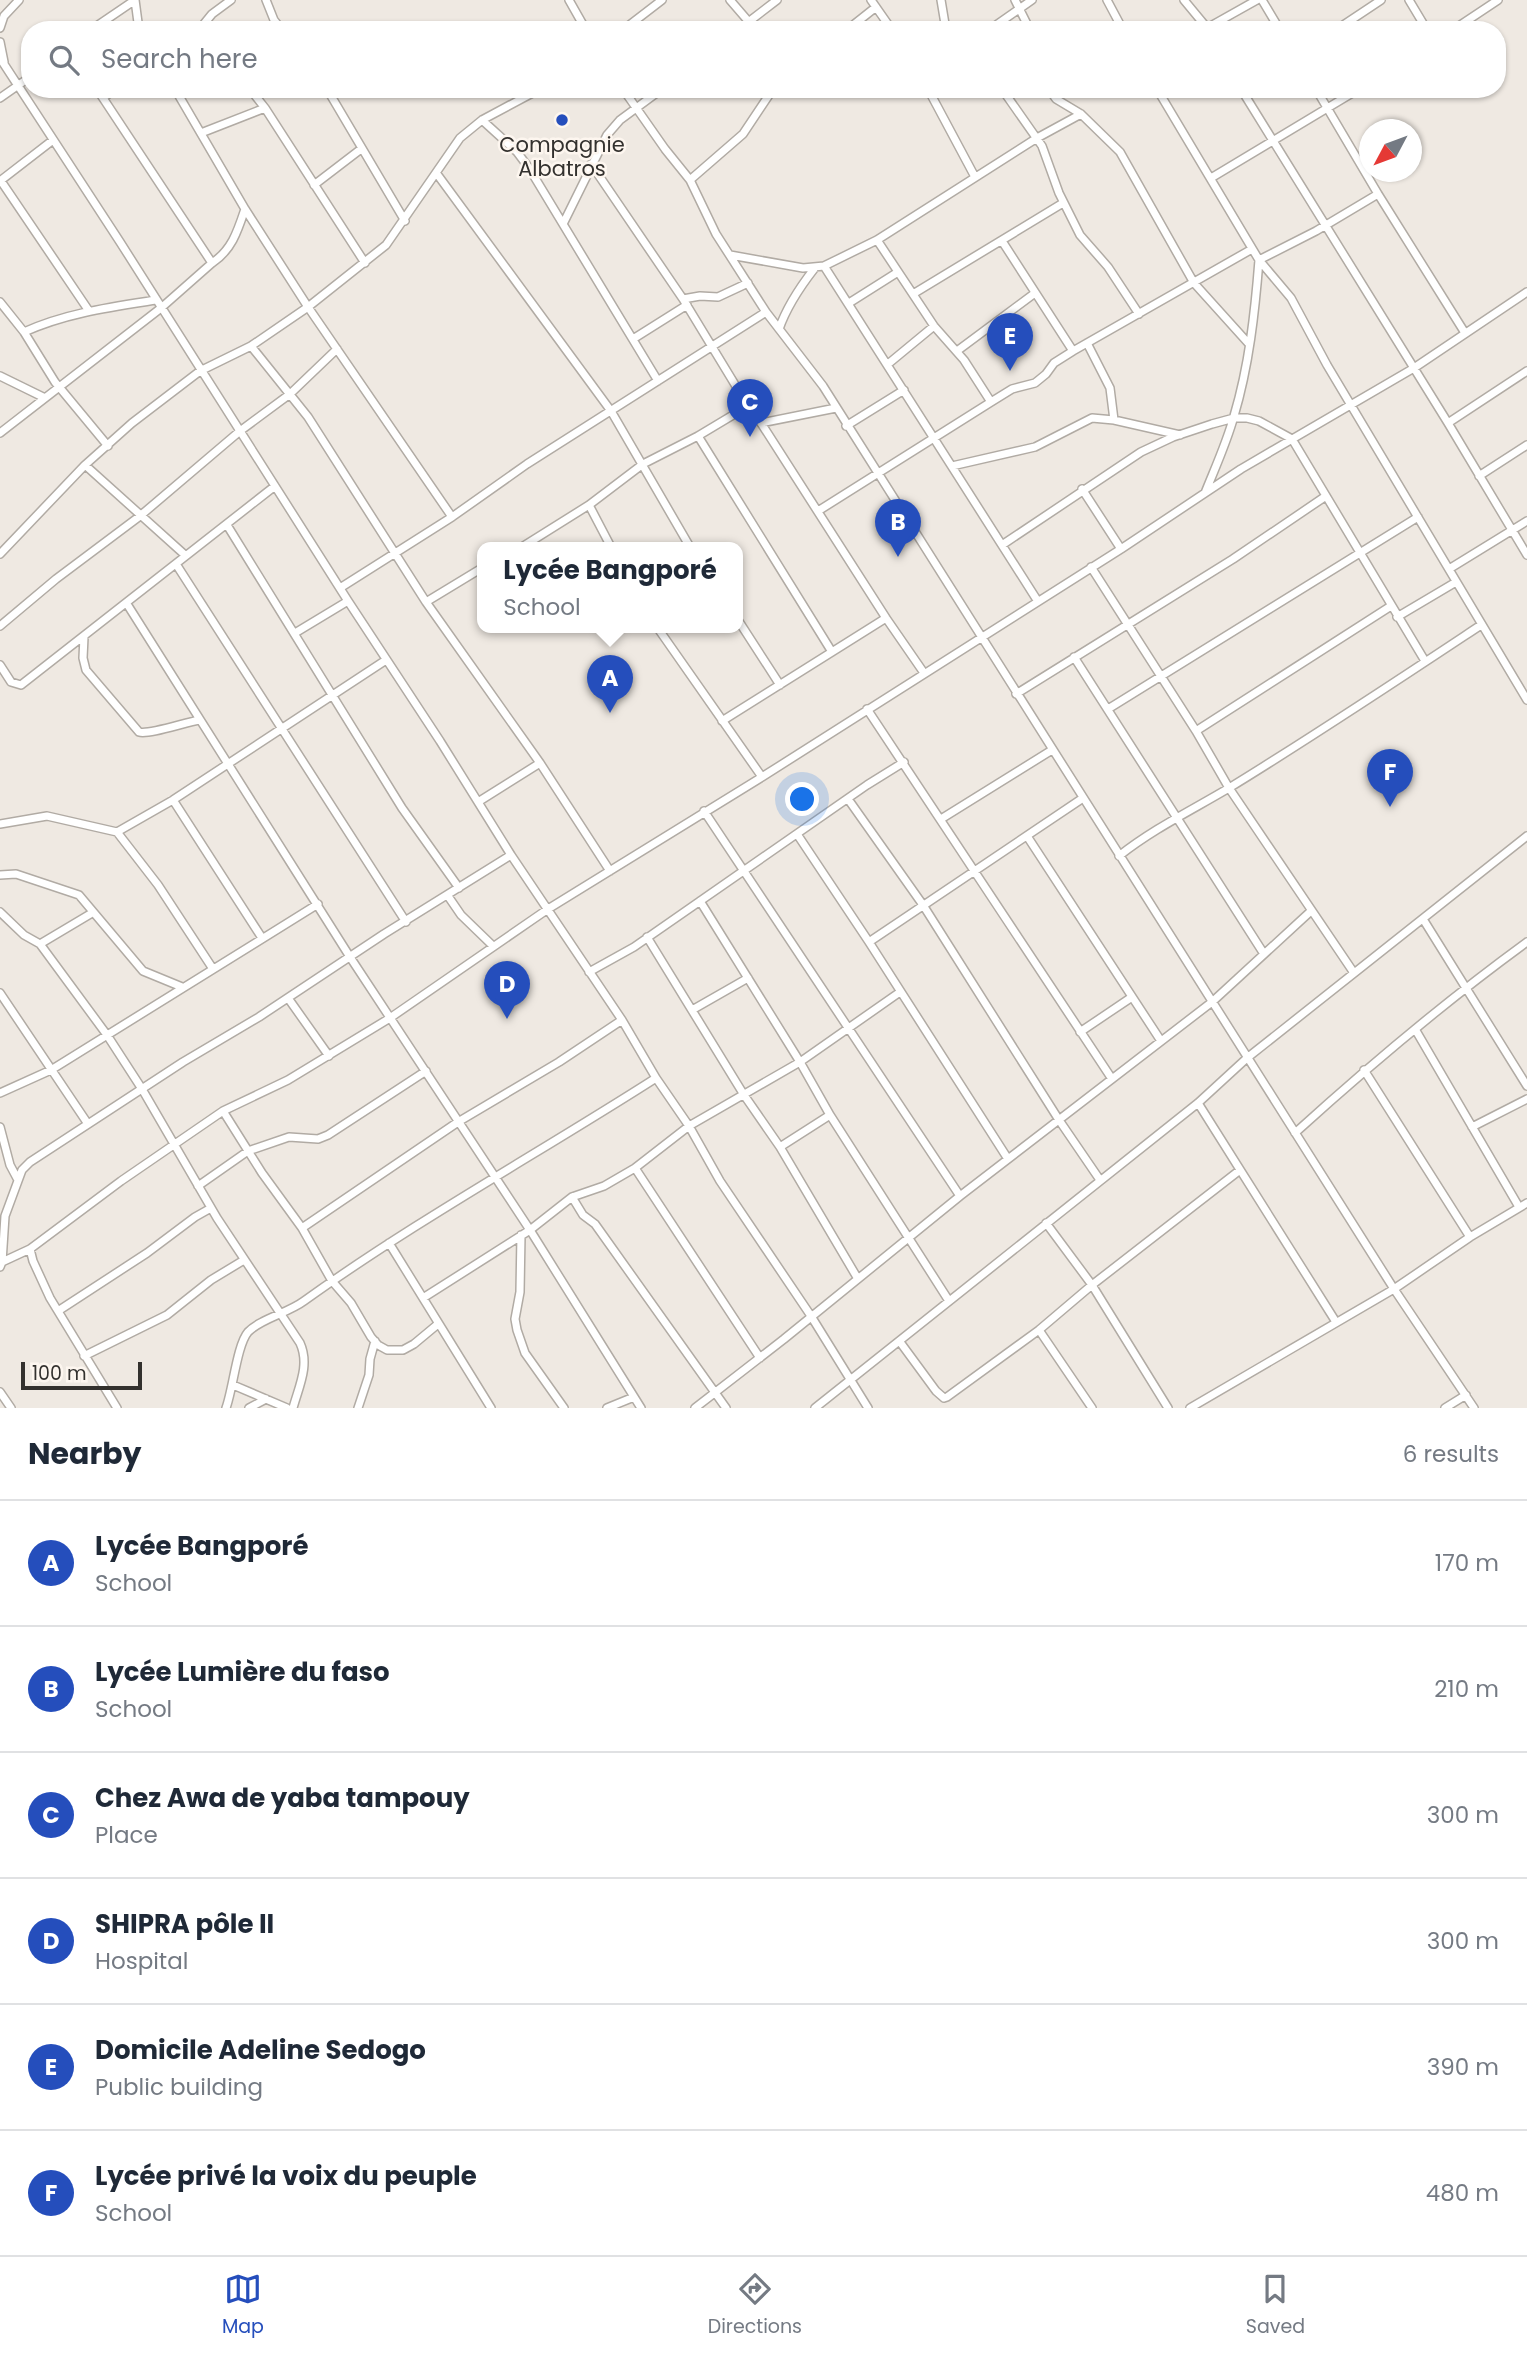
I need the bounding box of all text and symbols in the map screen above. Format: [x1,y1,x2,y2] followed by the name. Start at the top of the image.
[21,21,1506,98] search box
[45,41,83,79] icon: search
[101,41,258,77] text: Search here
[554,112,570,128] marker: Compagnie Albatros
[1359,119,1422,182] north arrow
[499,130,625,183] place label: Compagnie Albatros
[987,313,1033,371] pin: E
[727,379,773,437] pin: C
[875,499,921,557] pin: B
[477,542,743,633] popup
[503,552,717,588] text: Lycée Bangporé
[503,591,581,623] text: School
[587,655,633,713] pin: A
[1367,749,1413,807] pin: F
[785,782,819,816] your location
[484,961,530,1019] pin: D
[21,1359,142,1391] scale bar
[32,1360,87,1387] text: 100 m
[28,1432,142,1475] text: Nearby
[1403,1438,1499,1470] text: 6 results
[95,1528,308,1564] text: Lycée Bangporé
[43,1547,59,1579] text: A
[1435,1547,1499,1579] text: 170 m
[95,1567,172,1599] text: School
[95,1654,390,1690] text: Lycée Lumière du faso
[43,1673,59,1705] text: B
[1434,1673,1499,1705] text: 210 m
[95,1693,172,1725] text: School
[95,1780,470,1816] text: Chez Awa de yaba tampouy
[42,1799,60,1831] text: C
[1427,1799,1499,1831] text: 300 m
[95,1819,158,1851] text: Place
[95,1906,274,1942] text: SHIPRA pôle II
[43,1925,59,1957] text: D
[1427,1925,1499,1957] text: 300 m
[95,1945,188,1977] text: Hospital
[95,2032,426,2068] text: Domicile Adeline Sedogo
[45,2051,57,2083] text: E
[1427,2051,1499,2083] text: 390 m
[95,2071,263,2103] text: Public building
[95,2158,477,2194] text: Lycée privé la voix du peuple
[45,2177,57,2209] text: F
[1426,2177,1499,2209] text: 480 m
[95,2197,172,2229] text: School
[222,2270,264,2341] tab: Map
[708,2270,802,2341] tab: Directions
[1246,2270,1305,2341] tab: Saved

